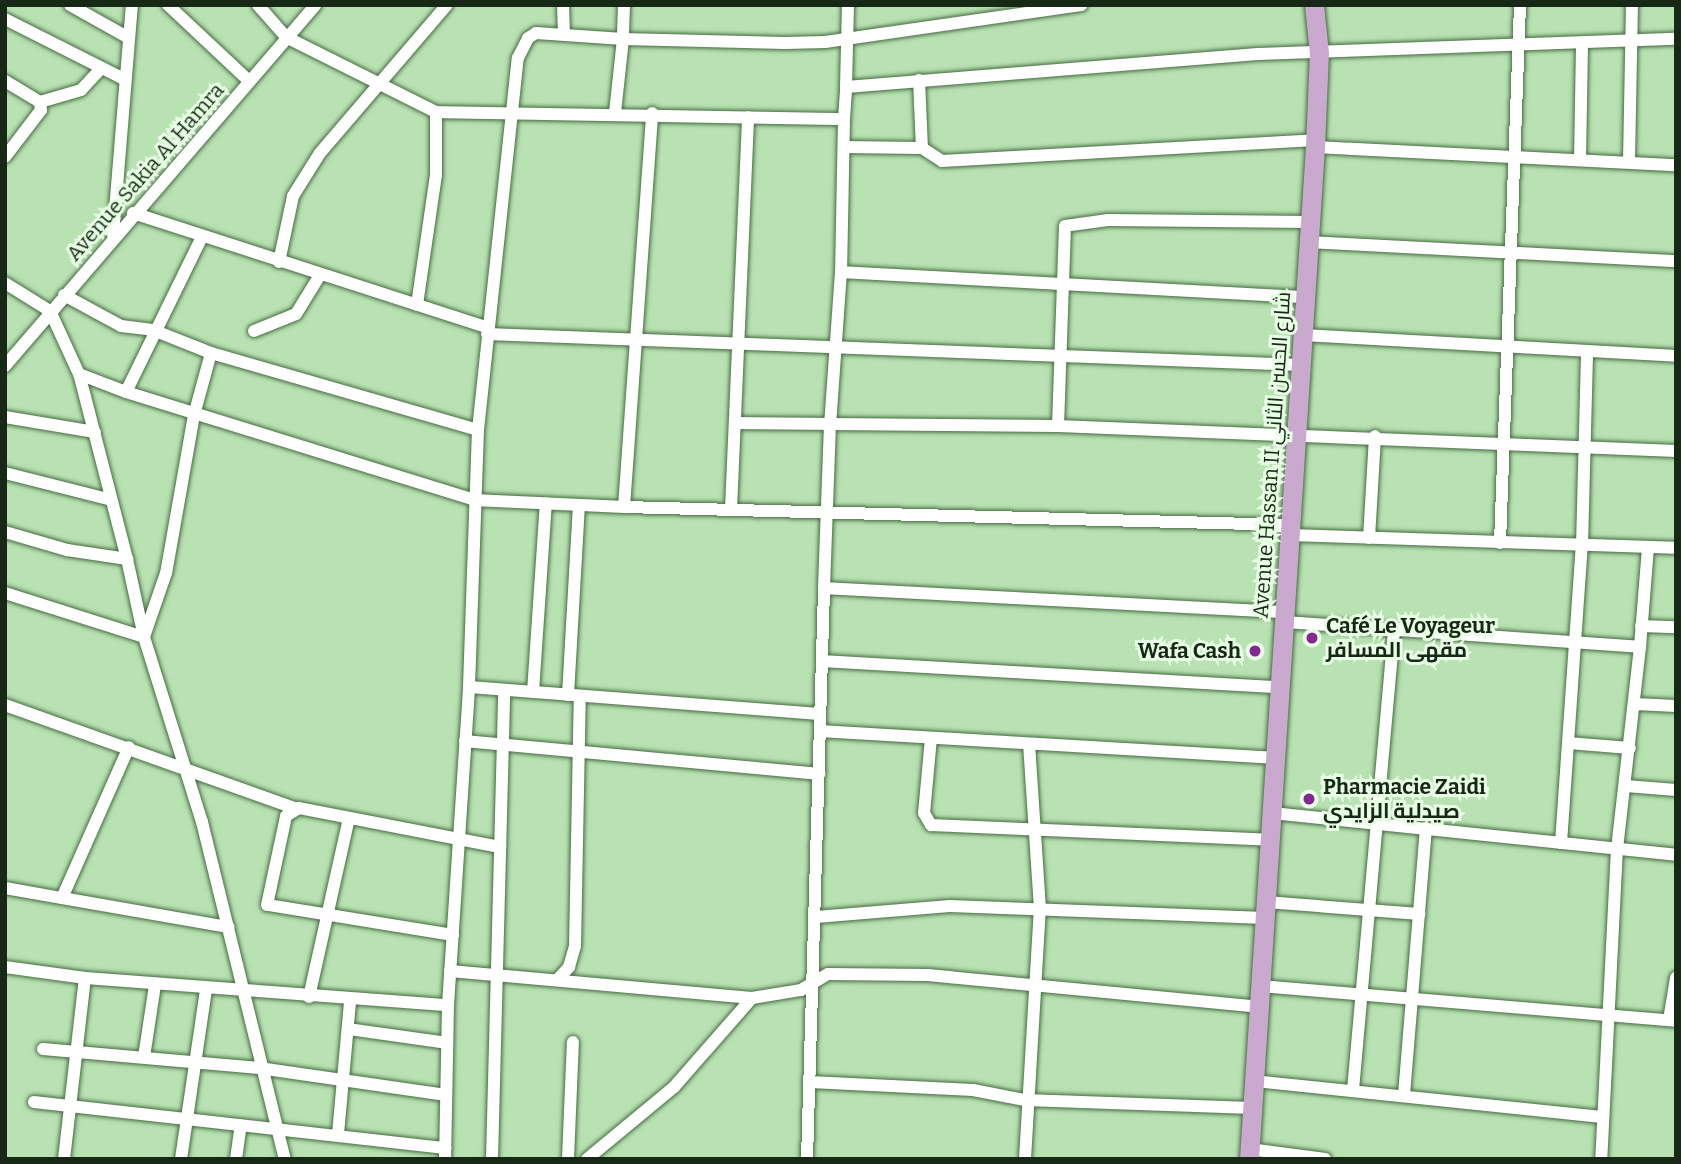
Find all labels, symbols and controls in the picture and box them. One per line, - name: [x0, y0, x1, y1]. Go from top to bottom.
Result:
- street label: Avenue Sakia Al Hamra: [61, 78, 229, 266]
- street label: Avenue Hassan II شارع الحسن الثاني: [1248, 291, 1296, 619]
- place label: Café Le Voyageur مقهى المسافر: [1326, 613, 1495, 663]
- marker: Café Le Voyageur مقهى المسافر: [1304, 630, 1320, 646]
- place label: Wafa Cash: [1138, 638, 1241, 664]
- marker: Wafa Cash: [1247, 643, 1263, 659]
- place label: Pharmacie Zaidi صيدلية الزايدي: [1323, 774, 1486, 824]
- marker: Pharmacie Zaidi صيدلية الزايدي: [1301, 791, 1317, 807]

